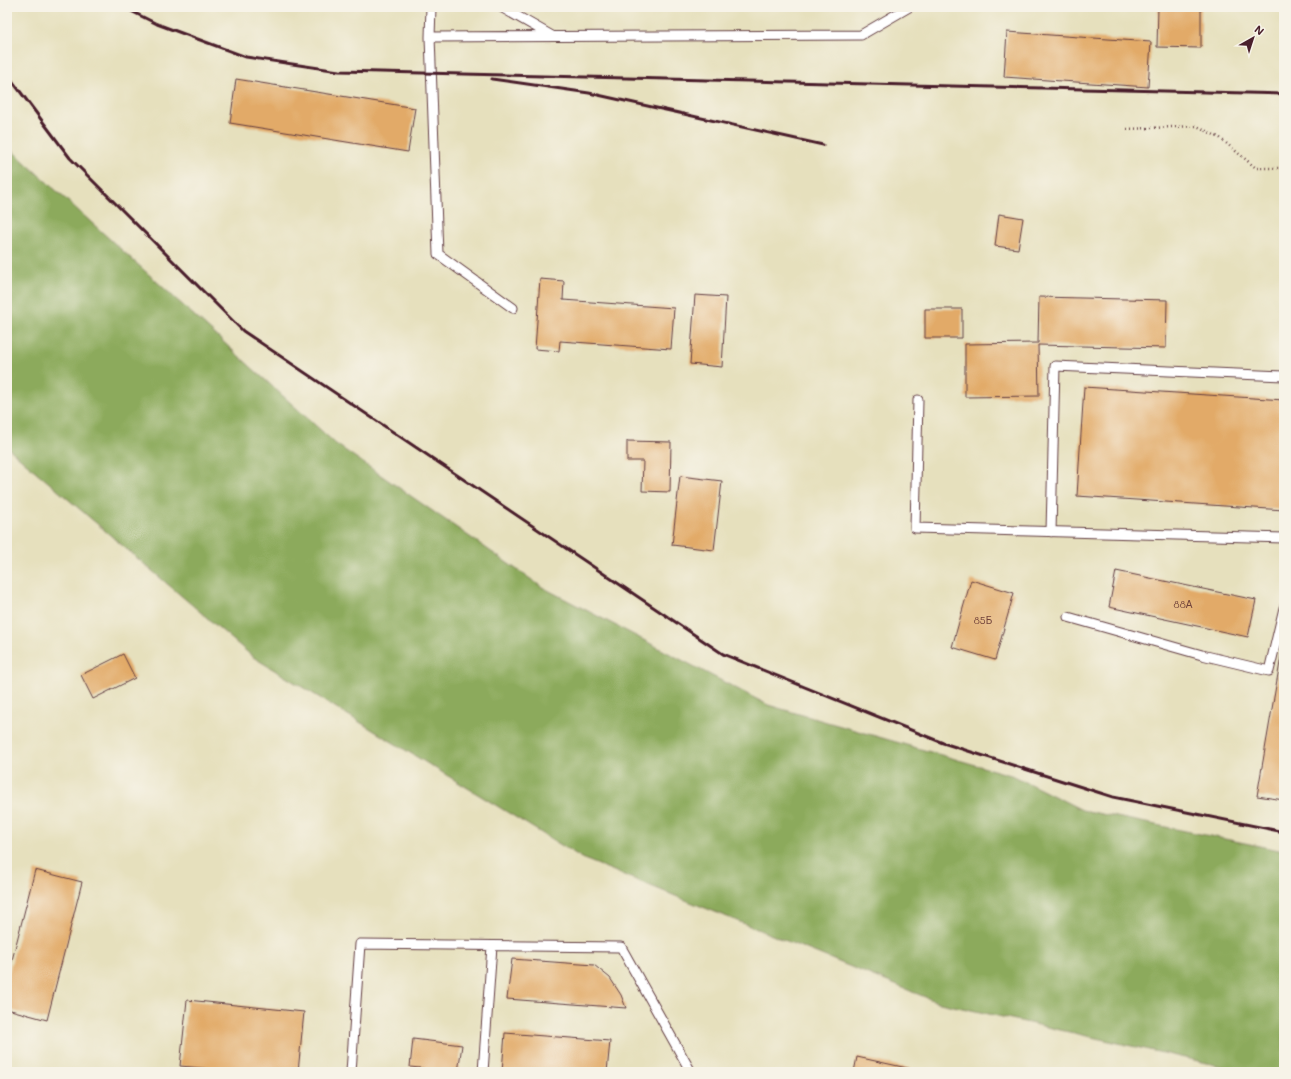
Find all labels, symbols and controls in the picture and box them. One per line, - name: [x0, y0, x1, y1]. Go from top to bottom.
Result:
- north arrow: [1233, 18, 1273, 58]
- text: N: [1252, 21, 1268, 38]
- house number: 88А: [1174, 597, 1193, 611]
- house number: 85Б: [974, 613, 993, 627]

